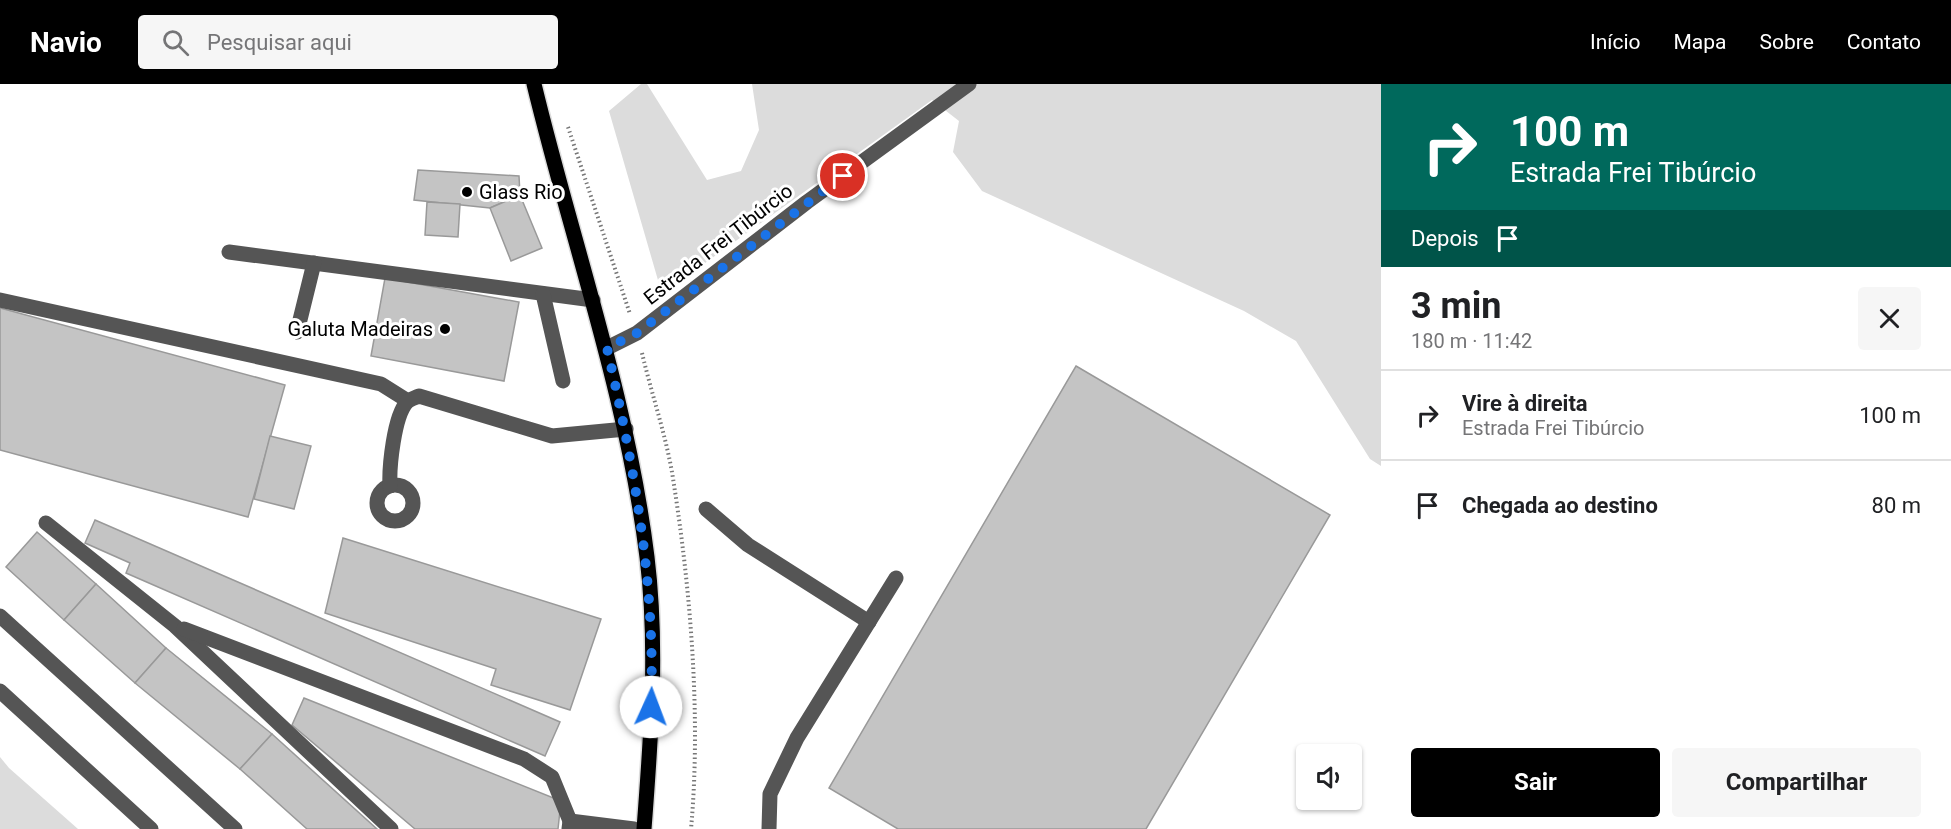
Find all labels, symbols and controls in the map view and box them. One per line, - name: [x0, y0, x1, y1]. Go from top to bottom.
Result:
- search box: [138, 15, 558, 69]
- text: Navio: [30, 26, 102, 59]
- icon: search: [159, 26, 192, 59]
- text: Pesquisar aqui: [207, 30, 352, 55]
- text: Início: [1590, 30, 1641, 54]
- text: Mapa: [1674, 30, 1727, 54]
- text: Sobre: [1760, 30, 1814, 54]
- text: Contato: [1847, 30, 1921, 54]
- text: 100 m: [1510, 107, 1629, 156]
- icon: right: [1411, 108, 1489, 186]
- pin: [817, 150, 868, 201]
- text: Estrada Frei Tibúrcio: [1510, 157, 1756, 189]
- icon: arrive: [826, 159, 859, 192]
- street label: Estrada Frei Tibúrcio: [639, 178, 797, 310]
- place label: Glass Rio: [479, 180, 563, 204]
- marker: Glass Rio: [460, 185, 474, 199]
- icon: arrive: [1491, 222, 1524, 255]
- text: Depois: [1411, 226, 1479, 251]
- text: 3 min: [1411, 285, 1502, 327]
- button: close: [1858, 287, 1921, 350]
- place label: Galuta Madeiras: [288, 317, 433, 341]
- marker: Galuta Madeiras: [438, 322, 452, 336]
- text: 180 m · 11:42: [1411, 329, 1532, 353]
- text: Vire à direita: [1462, 391, 1588, 416]
- icon: right: [1411, 399, 1444, 432]
- text: 100 m: [1859, 403, 1921, 428]
- text: Estrada Frei Tibúrcio: [1462, 416, 1644, 440]
- icon: arrive: [1411, 489, 1444, 522]
- text: Chegada ao destino: [1462, 493, 1658, 518]
- text: 80 m: [1872, 493, 1921, 518]
- position arrow: [619, 675, 683, 739]
- map controls: [1296, 744, 1362, 810]
- button: sound: [1296, 744, 1362, 810]
- button: Sair: [1411, 748, 1660, 817]
- button: Compartilhar: [1672, 748, 1921, 817]

